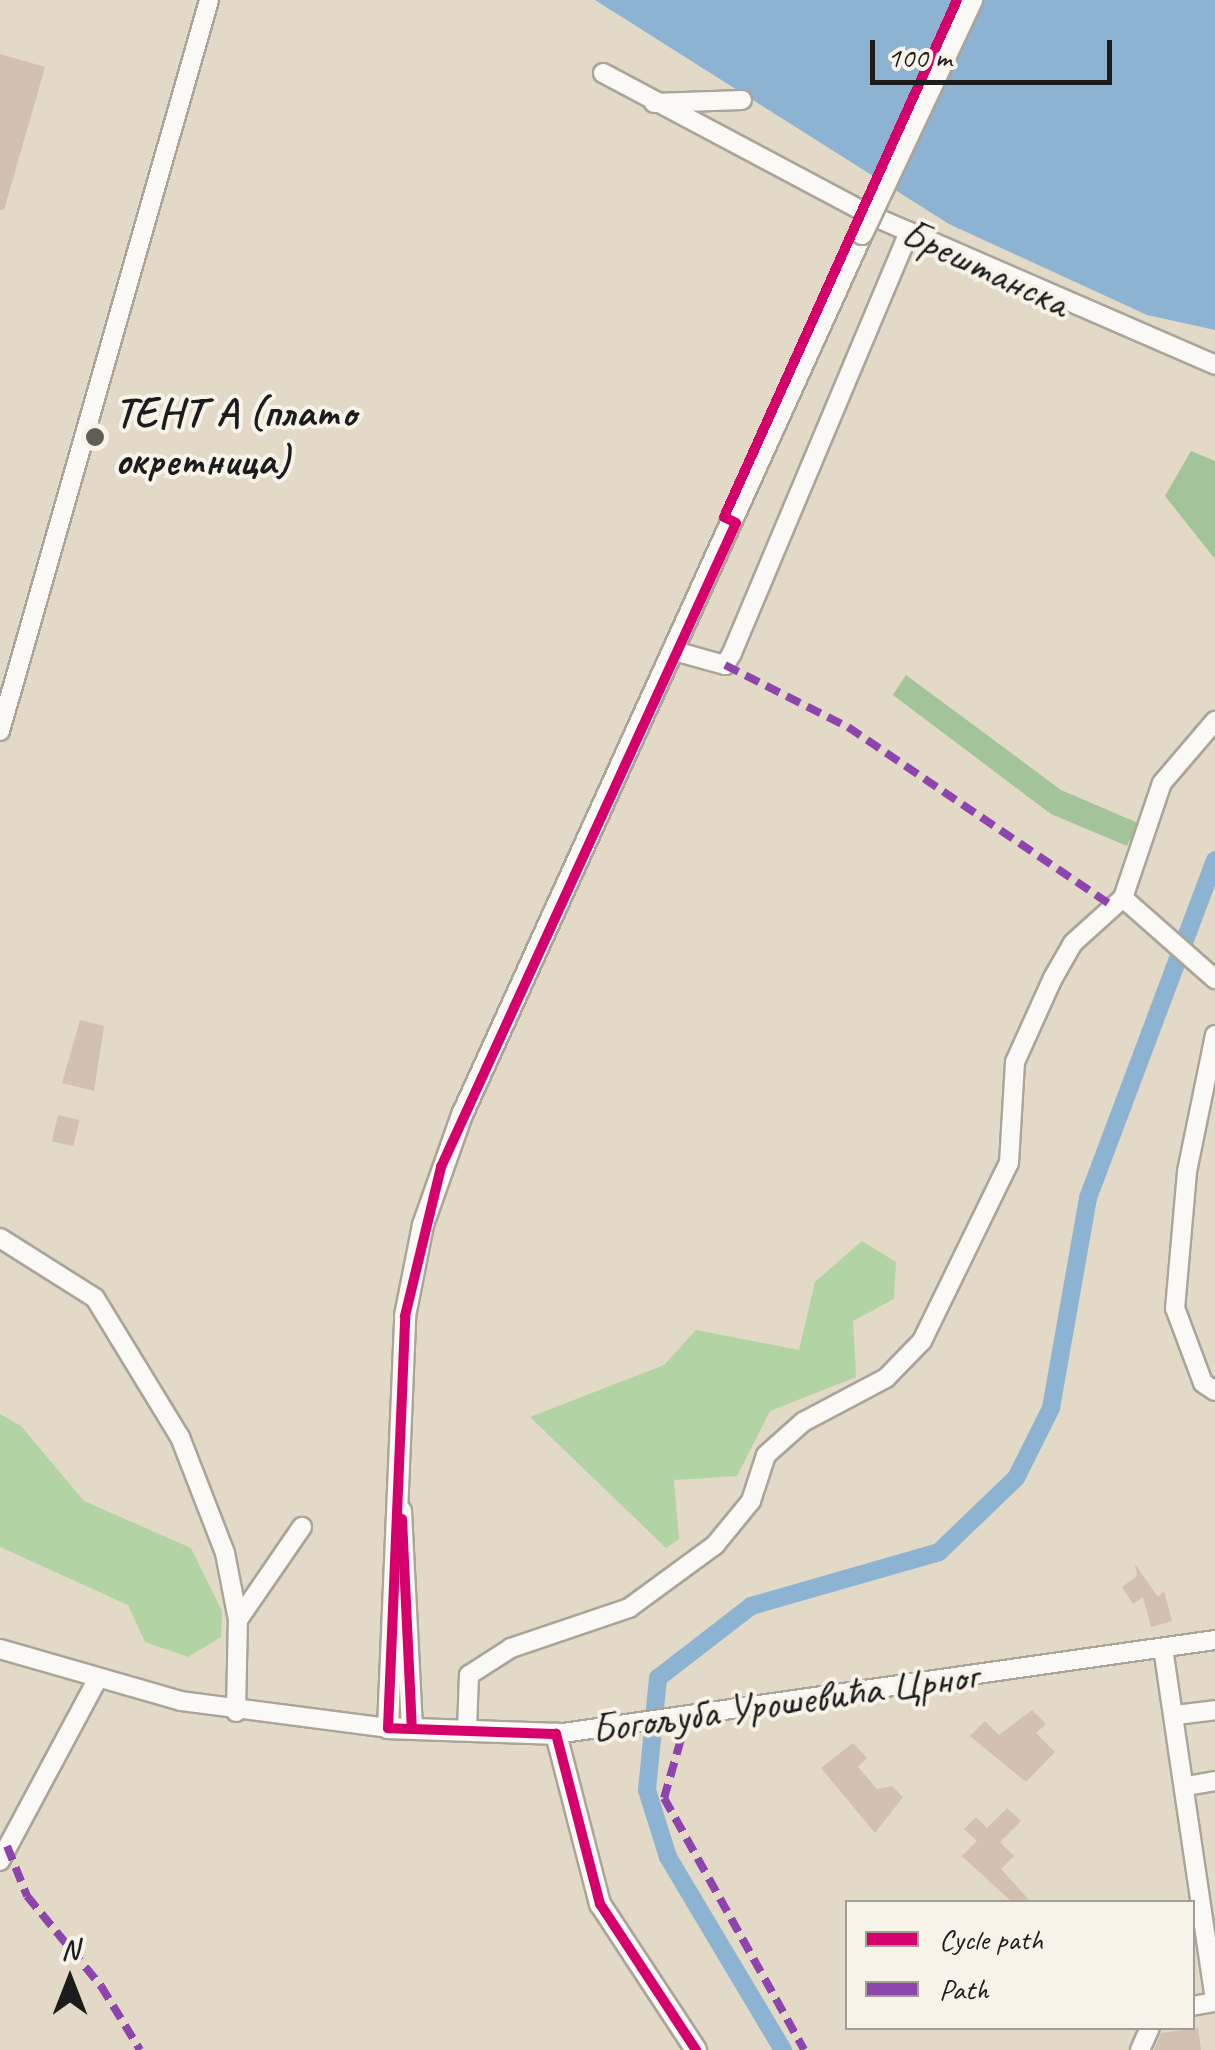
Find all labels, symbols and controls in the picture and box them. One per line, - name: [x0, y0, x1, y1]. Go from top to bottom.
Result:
- scale bar: [875, 20, 1118, 82]
- text: 100 m: [887, 38, 952, 76]
- street label: Брештанска: [894, 207, 1076, 329]
- place label: ТЕНТ А (плато окретница): [115, 388, 354, 486]
- marker: ТЕНТ А (плато окретница): [84, 426, 106, 448]
- street label: Богољуба Урошевића Црног: [590, 1651, 978, 1755]
- legend: [845, 1900, 1195, 2030]
- text: Cycle path: [939, 1920, 1043, 1958]
- north arrow: [20, 1930, 120, 2030]
- text: N: [61, 1932, 79, 1967]
- text: Path: [939, 1970, 988, 2008]

